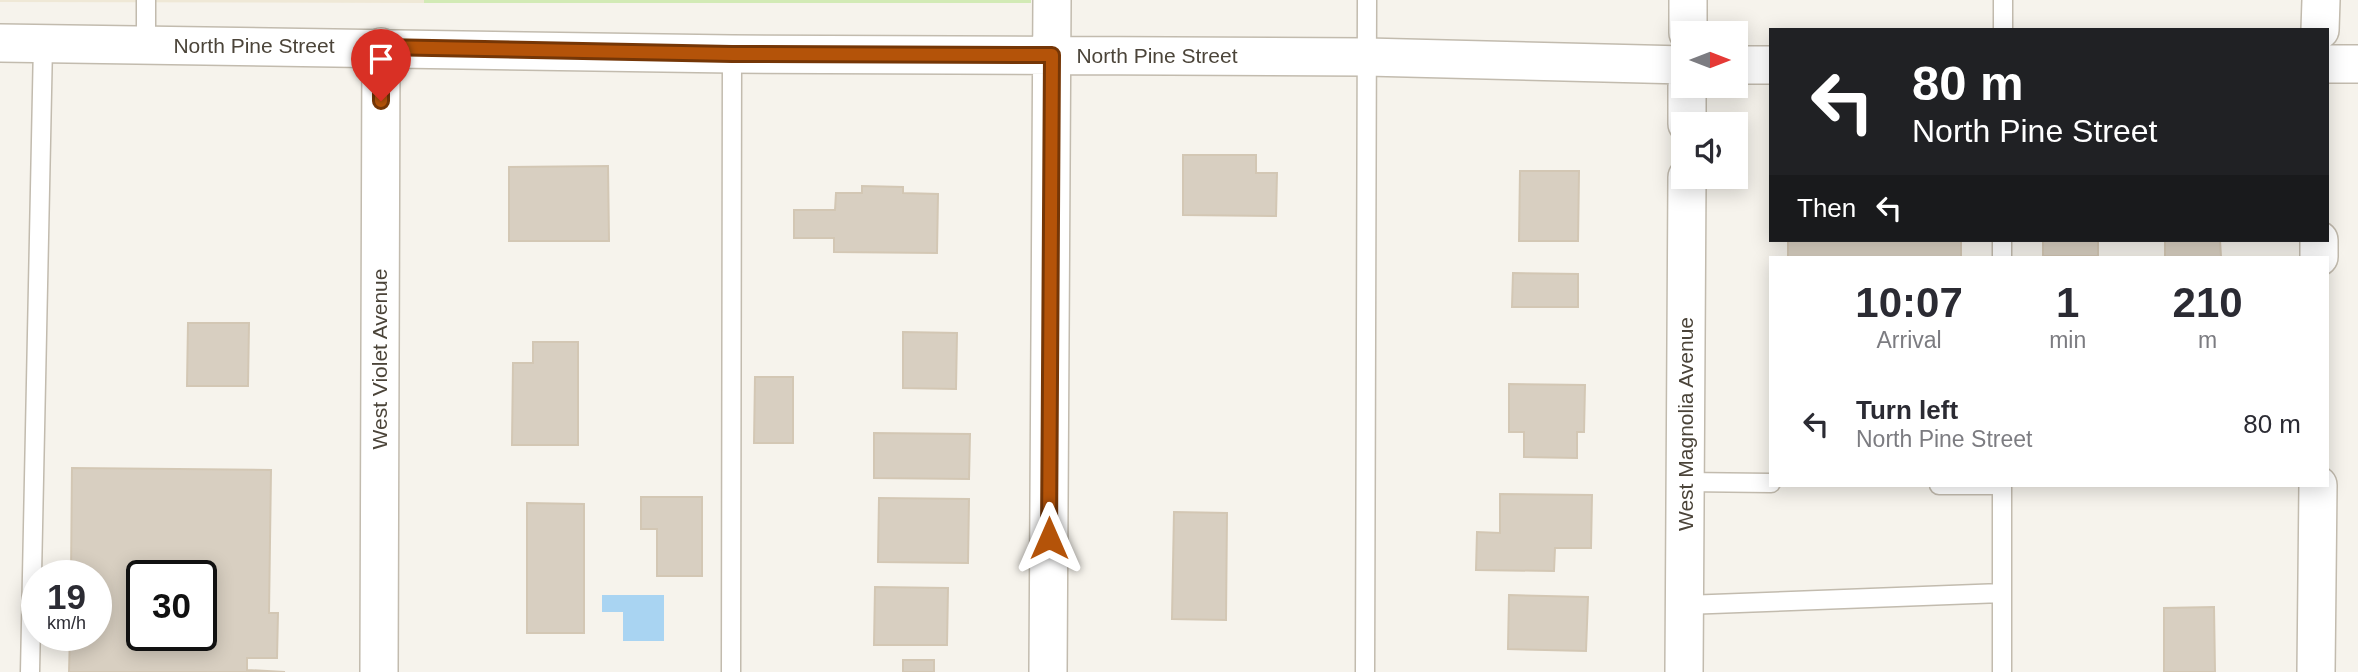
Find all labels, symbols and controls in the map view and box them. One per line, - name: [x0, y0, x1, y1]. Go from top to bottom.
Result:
- north arrow: [1671, 21, 1748, 98]
- map controls: [1671, 21, 1748, 189]
- pin: [351, 29, 411, 101]
- street label: North Pine Street: [173, 34, 335, 57]
- icon: arrive: [362, 40, 400, 78]
- street label: North Pine Street: [1076, 44, 1238, 67]
- icon: left: [1797, 56, 1888, 147]
- text: 80 m: [1912, 56, 2024, 110]
- button: sound: [1671, 112, 1748, 189]
- text: North Pine Street: [1912, 113, 2157, 149]
- icon: left: [1870, 189, 1908, 227]
- text: Then: [1797, 193, 1856, 223]
- street label: West Violet Avenue: [368, 269, 391, 449]
- text: 10:07: [1855, 279, 1963, 326]
- text: 1: [2056, 279, 2079, 326]
- text: 210: [2173, 279, 2243, 326]
- street label: West Magnolia Avenue: [1674, 317, 1697, 531]
- text: Arrival: [1876, 327, 1942, 353]
- text: min: [2049, 327, 2086, 353]
- text: m: [2198, 327, 2217, 353]
- text: Turn left: [1856, 395, 1958, 425]
- icon: left: [1797, 405, 1835, 443]
- text: 80 m: [2243, 409, 2301, 439]
- text: North Pine Street: [1856, 426, 2032, 452]
- position arrow: [1012, 501, 1086, 575]
- speed limit sign: 30: [126, 560, 217, 651]
- text: 19: [47, 577, 86, 616]
- text: km/h: [47, 613, 86, 633]

